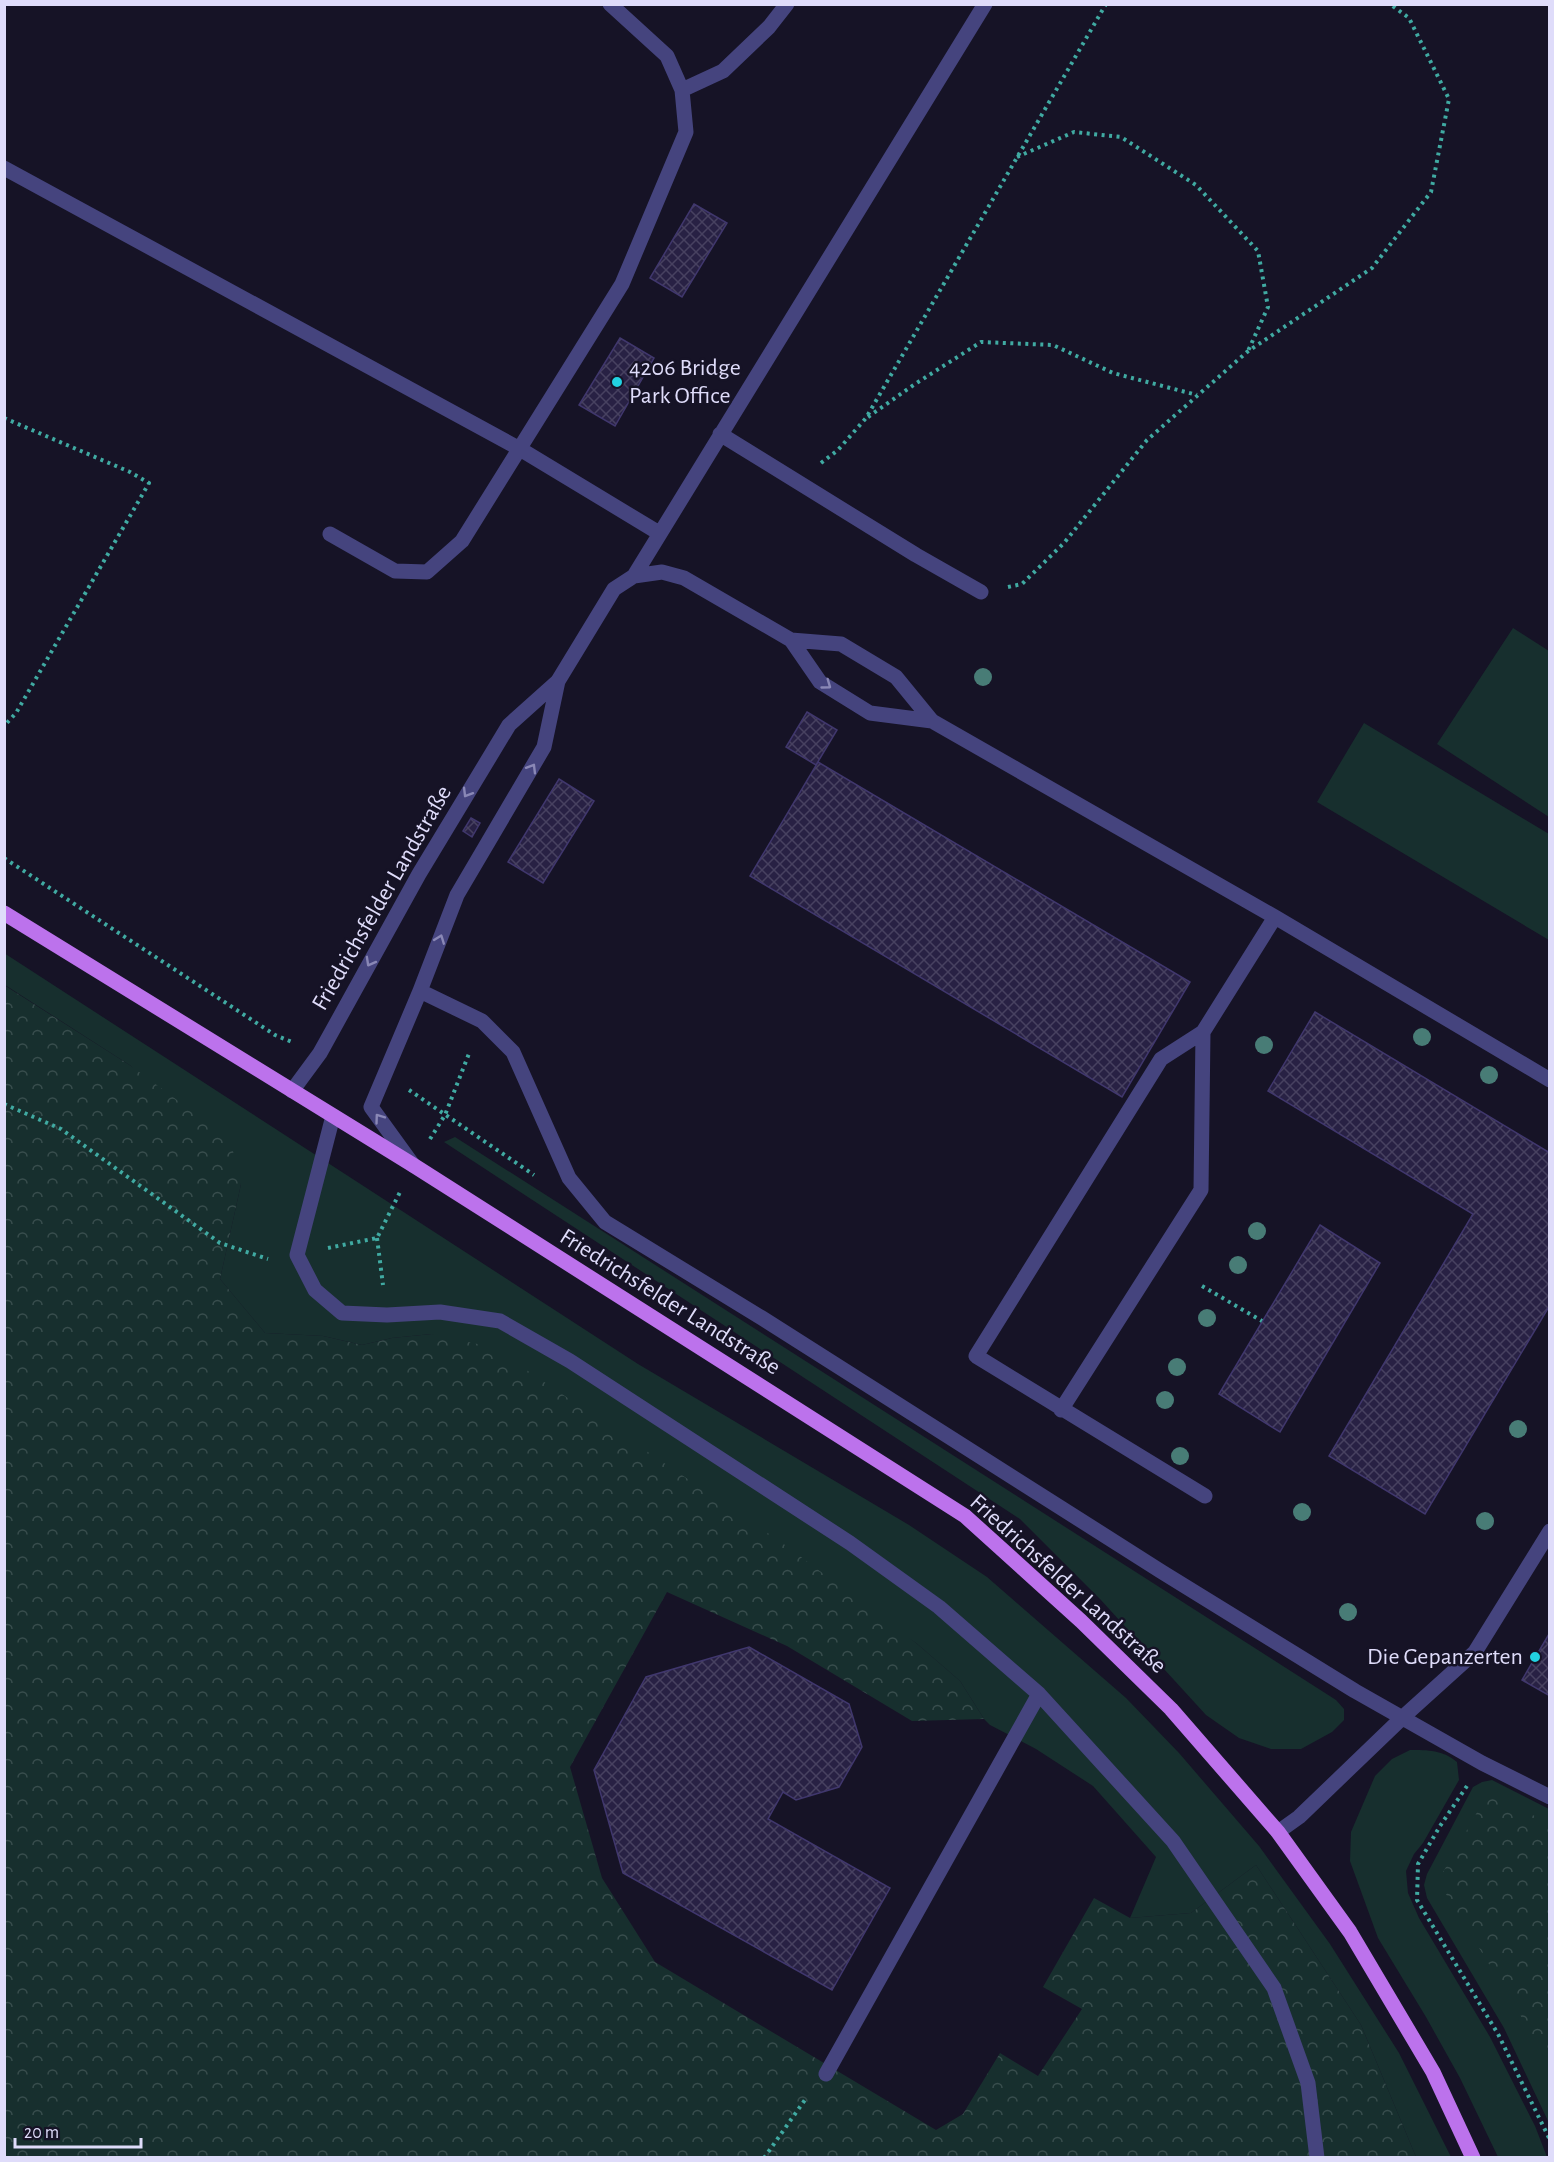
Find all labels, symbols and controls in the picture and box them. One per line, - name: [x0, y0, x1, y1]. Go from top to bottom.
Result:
- place label: 4206 Bridge Park Office: [629, 356, 741, 408]
- marker: 4206 Bridge Park Office: [610, 375, 624, 389]
- one-way arrow: [820, 678, 831, 689]
- one-way arrow: [524, 764, 536, 774]
- street label: Friedrichsfelder Landstraße: [308, 782, 456, 1014]
- one-way arrow: [463, 787, 475, 797]
- one-way arrow: [432, 934, 445, 945]
- one-way arrow: [366, 956, 377, 966]
- one-way arrow: [375, 1113, 386, 1124]
- street label: Friedrichsfelder Landstraße: [556, 1224, 784, 1380]
- street label: Friedrichsfelder Landstraße: [965, 1490, 1171, 1678]
- place label: Die Gepanzerten: [1367, 1645, 1523, 1669]
- marker: Die Gepanzerten: [1528, 1650, 1542, 1664]
- scale bar: [15, 2111, 141, 2149]
- text: 20 m: [24, 2124, 59, 2142]

